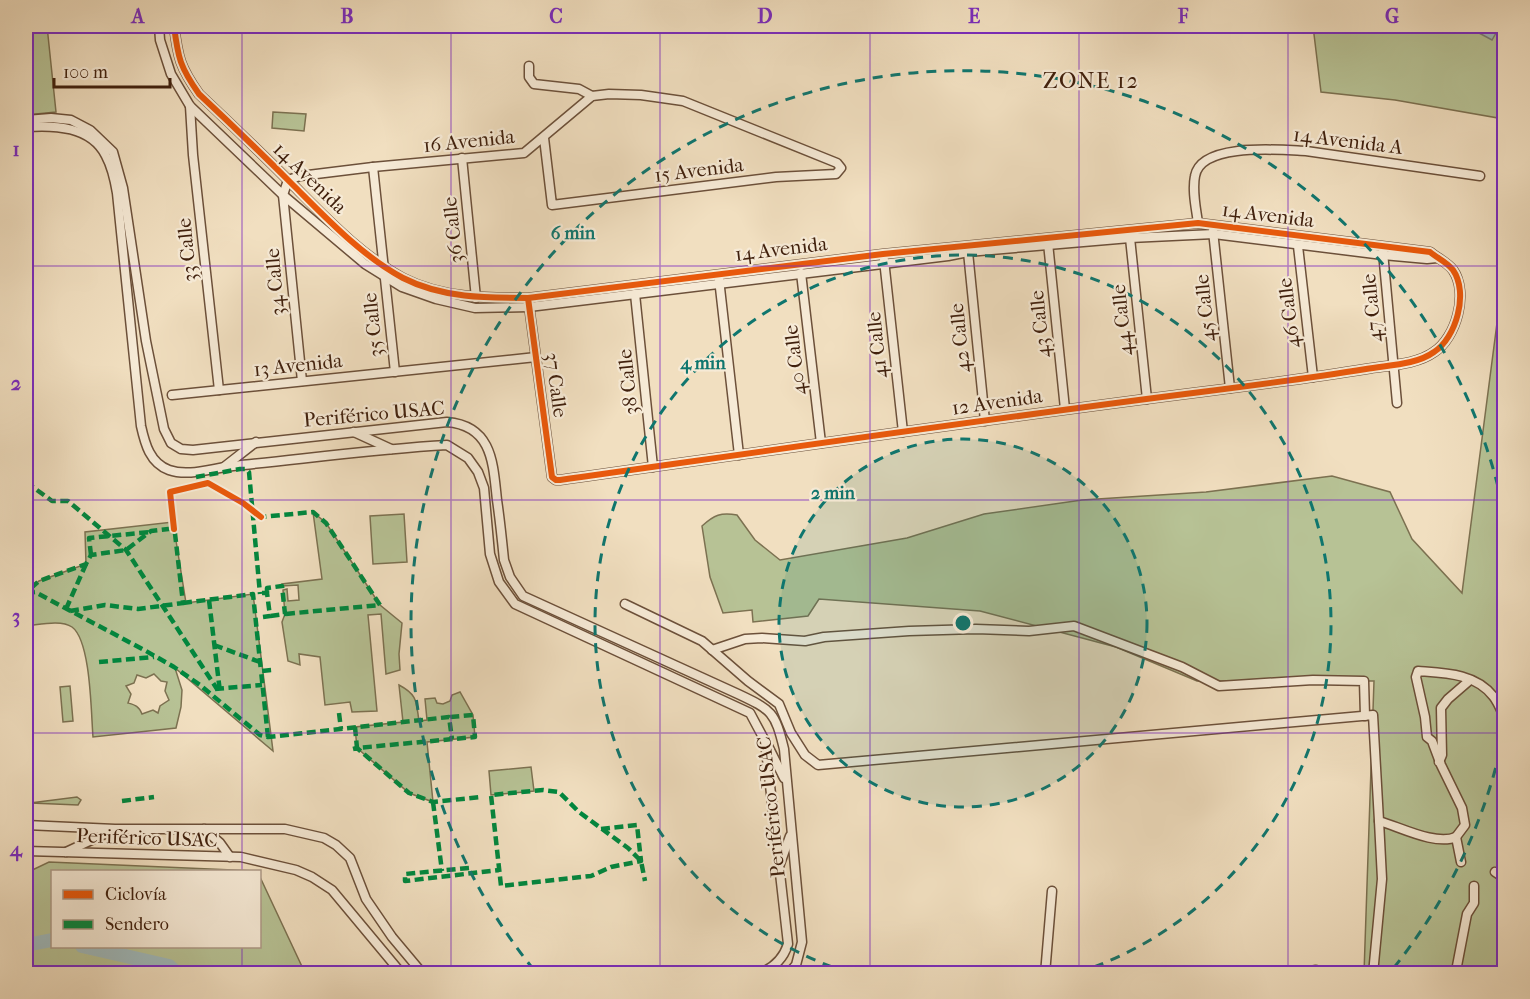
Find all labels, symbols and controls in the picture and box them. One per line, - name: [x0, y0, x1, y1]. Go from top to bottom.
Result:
- text: A: [130, 5, 146, 28]
- text: B: [340, 5, 354, 28]
- text: C: [549, 5, 563, 28]
- text: D: [757, 5, 773, 28]
- text: E: [968, 5, 980, 28]
- text: F: [1177, 5, 1189, 28]
- text: G: [1385, 5, 1399, 28]
- scale bar: [54, 51, 170, 89]
- text: 100 m: [63, 62, 108, 83]
- district label: ZONE 12: [1043, 68, 1139, 94]
- street label: 14 Avenida A: [1292, 123, 1405, 159]
- street label: 16 Avenida: [422, 125, 517, 157]
- street label: 14 Avenida: [269, 137, 352, 219]
- text: 1: [12, 138, 20, 161]
- street label: 15 Avenida: [653, 153, 746, 187]
- street label: 36 Calle: [438, 195, 468, 264]
- street label: 14 Avenida: [1221, 198, 1316, 232]
- street label: 33 Calle: [172, 217, 202, 283]
- text: 6 min: [551, 223, 596, 244]
- street label: 14 Avenida: [734, 232, 829, 266]
- street label: 34 Calle: [261, 247, 289, 317]
- street label: 45 Calle: [1190, 273, 1220, 343]
- street label: 47 Calle: [1357, 273, 1387, 343]
- street label: 46 Calle: [1273, 277, 1305, 349]
- street label: 44 Calle: [1107, 283, 1137, 357]
- street label: 43 Calle: [1025, 289, 1055, 359]
- street label: 35 Calle: [358, 292, 388, 358]
- street label: 42 Calle: [945, 302, 975, 374]
- street label: 41 Calle: [862, 310, 892, 379]
- street label: 40 Calle: [779, 323, 811, 396]
- street label: 38 Calle: [613, 348, 643, 416]
- street label: 13 Avenida: [252, 349, 344, 381]
- street label: 37 Calle: [540, 351, 572, 419]
- text: 4 min: [679, 353, 726, 374]
- text: 2: [11, 372, 21, 395]
- street label: 12 Avenida: [950, 384, 1045, 420]
- street label: Periférico USAC: [303, 396, 445, 432]
- text: 2 min: [811, 483, 855, 504]
- text: 3: [12, 605, 20, 628]
- centre of rings: [953, 613, 973, 633]
- street label: Periférico USAC: [752, 735, 790, 879]
- street label: Periférico USAC: [76, 824, 218, 852]
- text: 4: [9, 838, 23, 862]
- legend: [51, 870, 261, 948]
- text: Ciclovía: [105, 884, 167, 905]
- text: Sendero: [105, 914, 169, 935]

